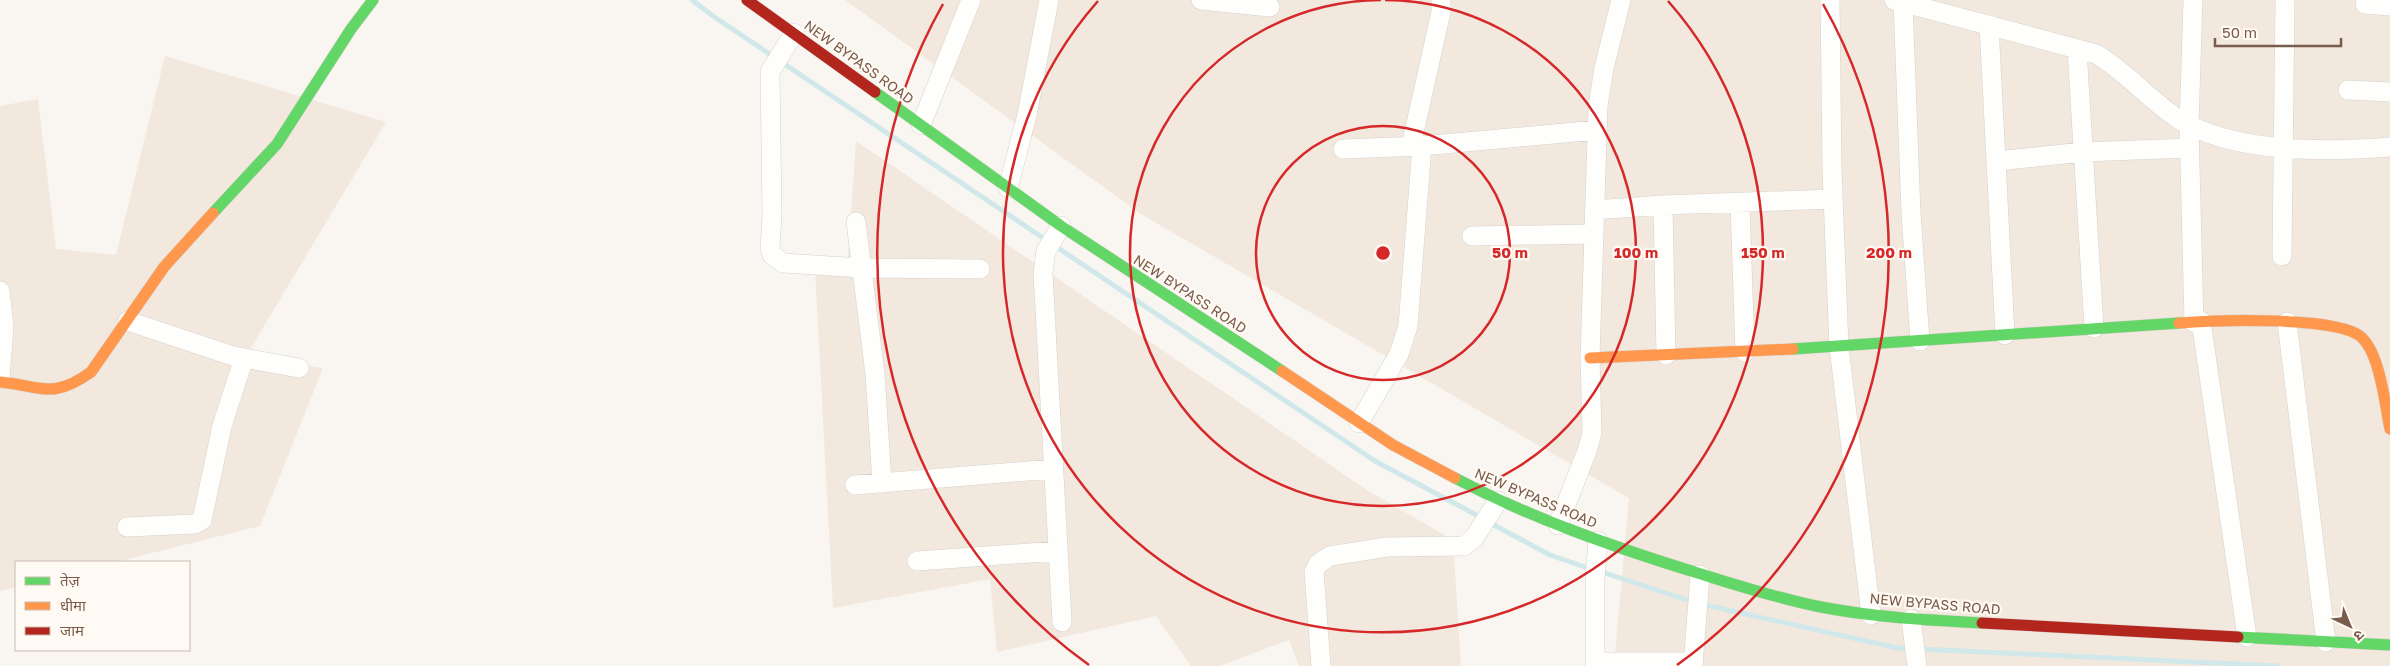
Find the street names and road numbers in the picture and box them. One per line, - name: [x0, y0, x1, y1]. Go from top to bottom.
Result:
- street label: NEW BYPASS ROAD: [801, 16, 917, 107]
- street label: NEW BYPASS ROAD: [1131, 251, 1250, 336]
- street label: NEW BYPASS ROAD: [1472, 464, 1600, 531]
- street label: NEW BYPASS ROAD: [1869, 589, 2001, 618]

